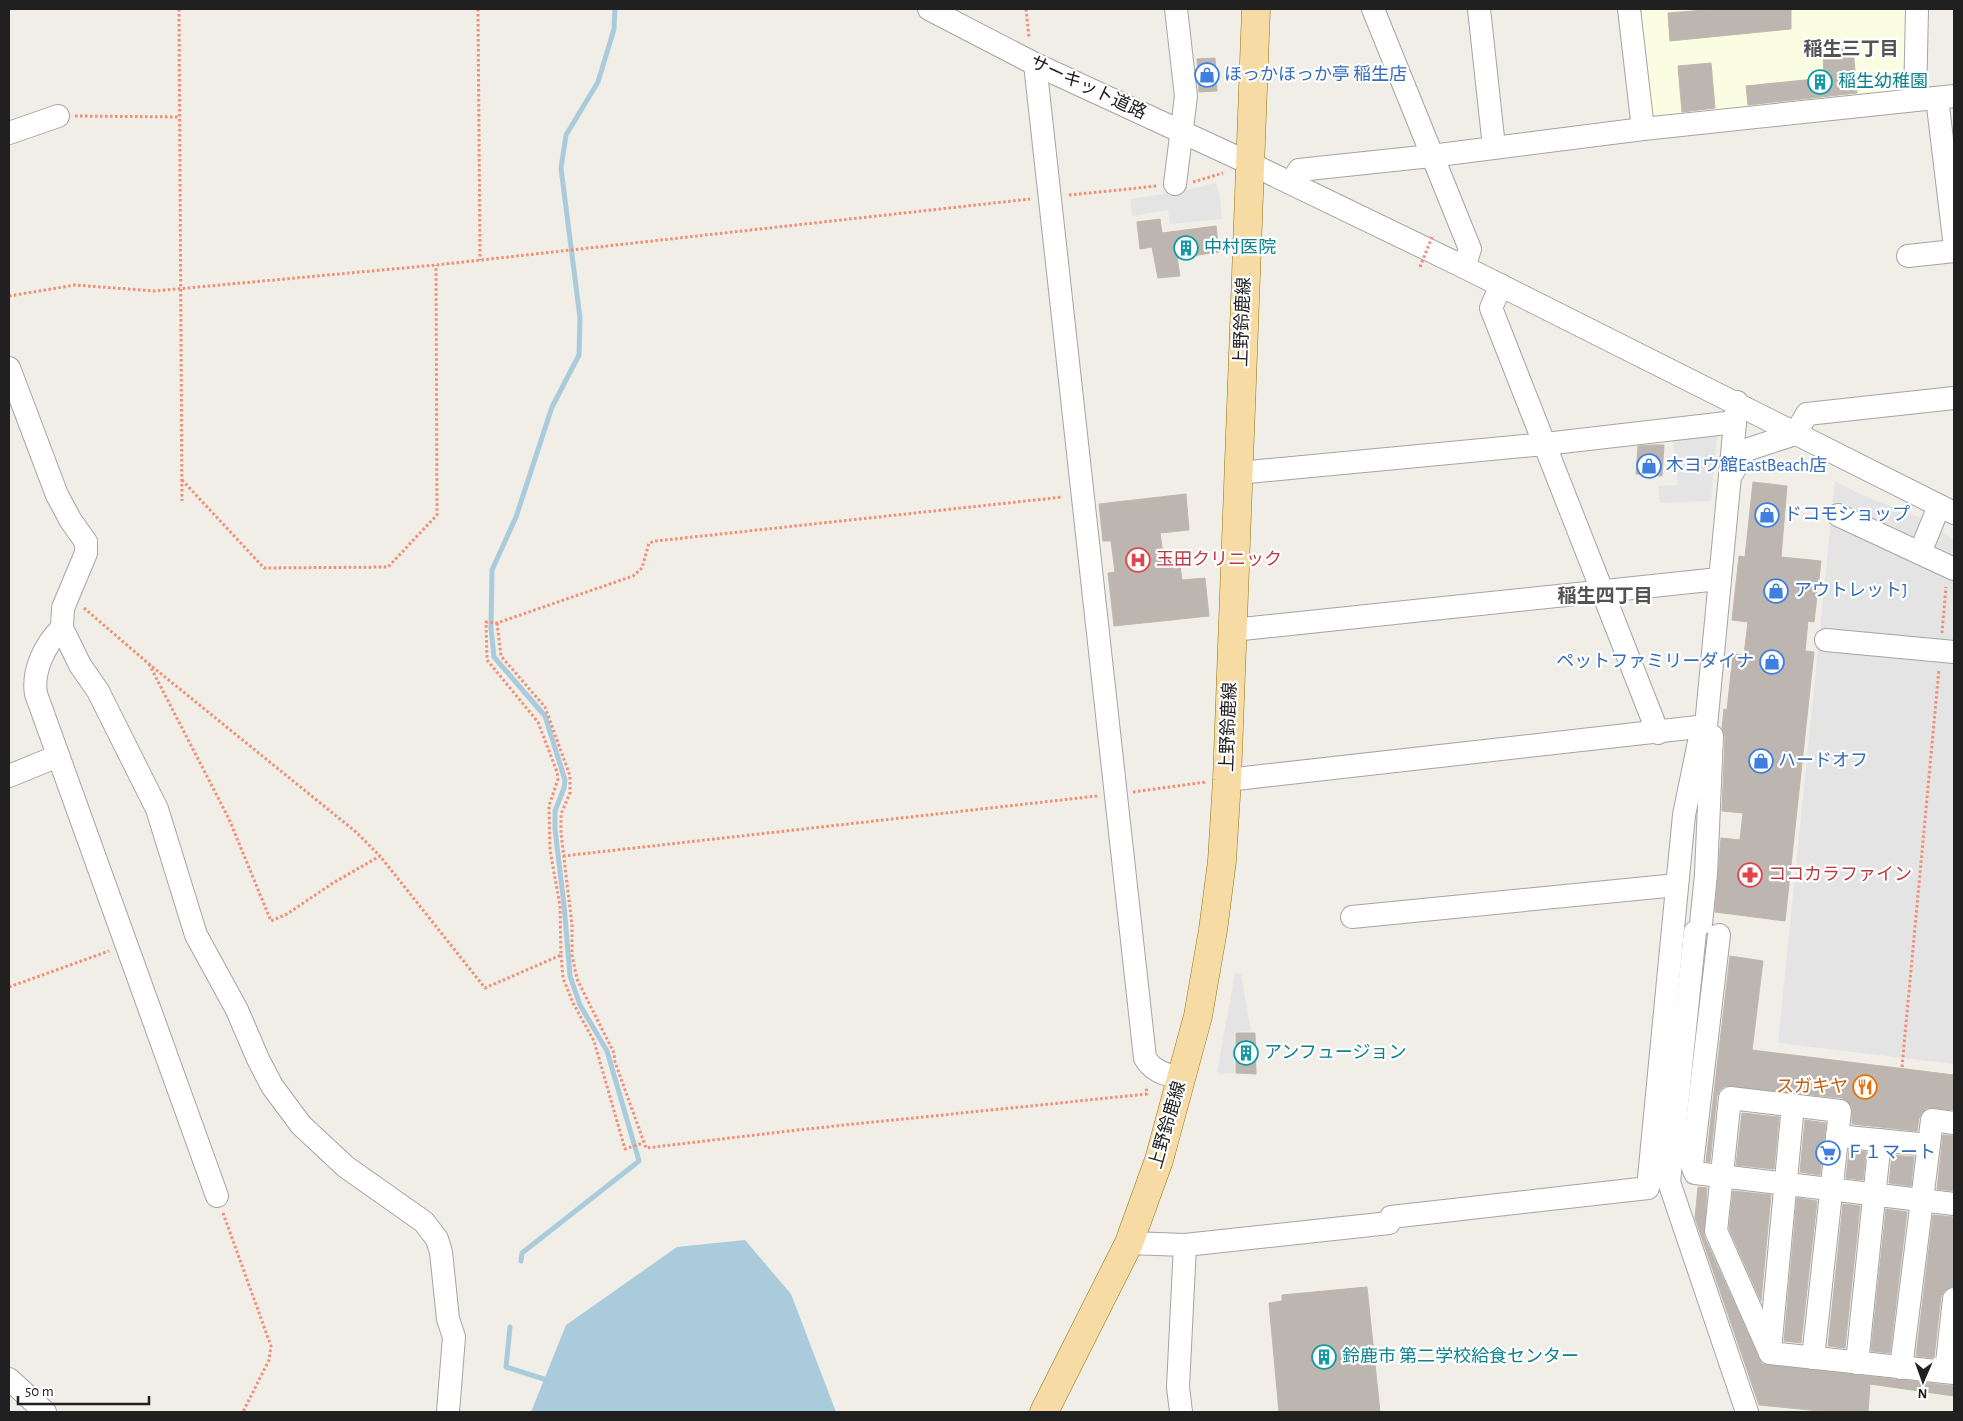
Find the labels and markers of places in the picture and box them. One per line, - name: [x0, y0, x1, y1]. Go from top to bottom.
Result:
- shop icon: ほっかほっか亭 稲生店: [1194, 62, 1220, 88]
- place label: ほっかほっか亭 稲生店: [1224, 65, 1407, 84]
- building icon: 稲生幼稚園: [1807, 69, 1833, 95]
- place label: 稲生幼稚園: [1838, 71, 1928, 91]
- building icon: 中村医院: [1173, 235, 1199, 261]
- place label: 中村医院: [1204, 237, 1276, 257]
- shop icon: 木ヨウ館EastBeach店: [1636, 453, 1662, 479]
- place label: 木ヨウ館EastBeach店: [1666, 456, 1827, 475]
- shop icon: ドコモショップ: [1754, 502, 1780, 528]
- place label: ドコモショップ: [1784, 505, 1910, 524]
- hospital icon: 玉田クリニック: [1125, 547, 1151, 573]
- place label: 玉田クリニック: [1156, 550, 1282, 569]
- shop icon: アウトレットJ: [1763, 578, 1789, 604]
- place label: アウトレットJ: [1794, 582, 1908, 600]
- shop icon: ペットファミリーダイナ: [1759, 649, 1785, 675]
- place label: ペットファミリーダイナ: [1556, 651, 1754, 671]
- shop icon: ハードオフ: [1748, 748, 1774, 774]
- place label: ハードオフ: [1778, 752, 1868, 770]
- pharmacy icon: ココカラファイン: [1737, 862, 1763, 888]
- place label: ココカラファイン: [1768, 865, 1912, 884]
- building icon: アンフュージョン: [1233, 1040, 1259, 1066]
- place label: アンフュージョン: [1264, 1043, 1406, 1062]
- restaurant icon: スガキヤ: [1852, 1074, 1878, 1100]
- place label: スガキヤ: [1776, 1077, 1848, 1096]
- supermarket icon: Ｆ１マート: [1815, 1140, 1841, 1166]
- place label: Ｆ１マート: [1846, 1144, 1936, 1162]
- building icon: 鈴鹿市 第二学校給食センター: [1311, 1344, 1337, 1370]
- place label: 鈴鹿市 第二学校給食センター: [1342, 1346, 1579, 1366]

